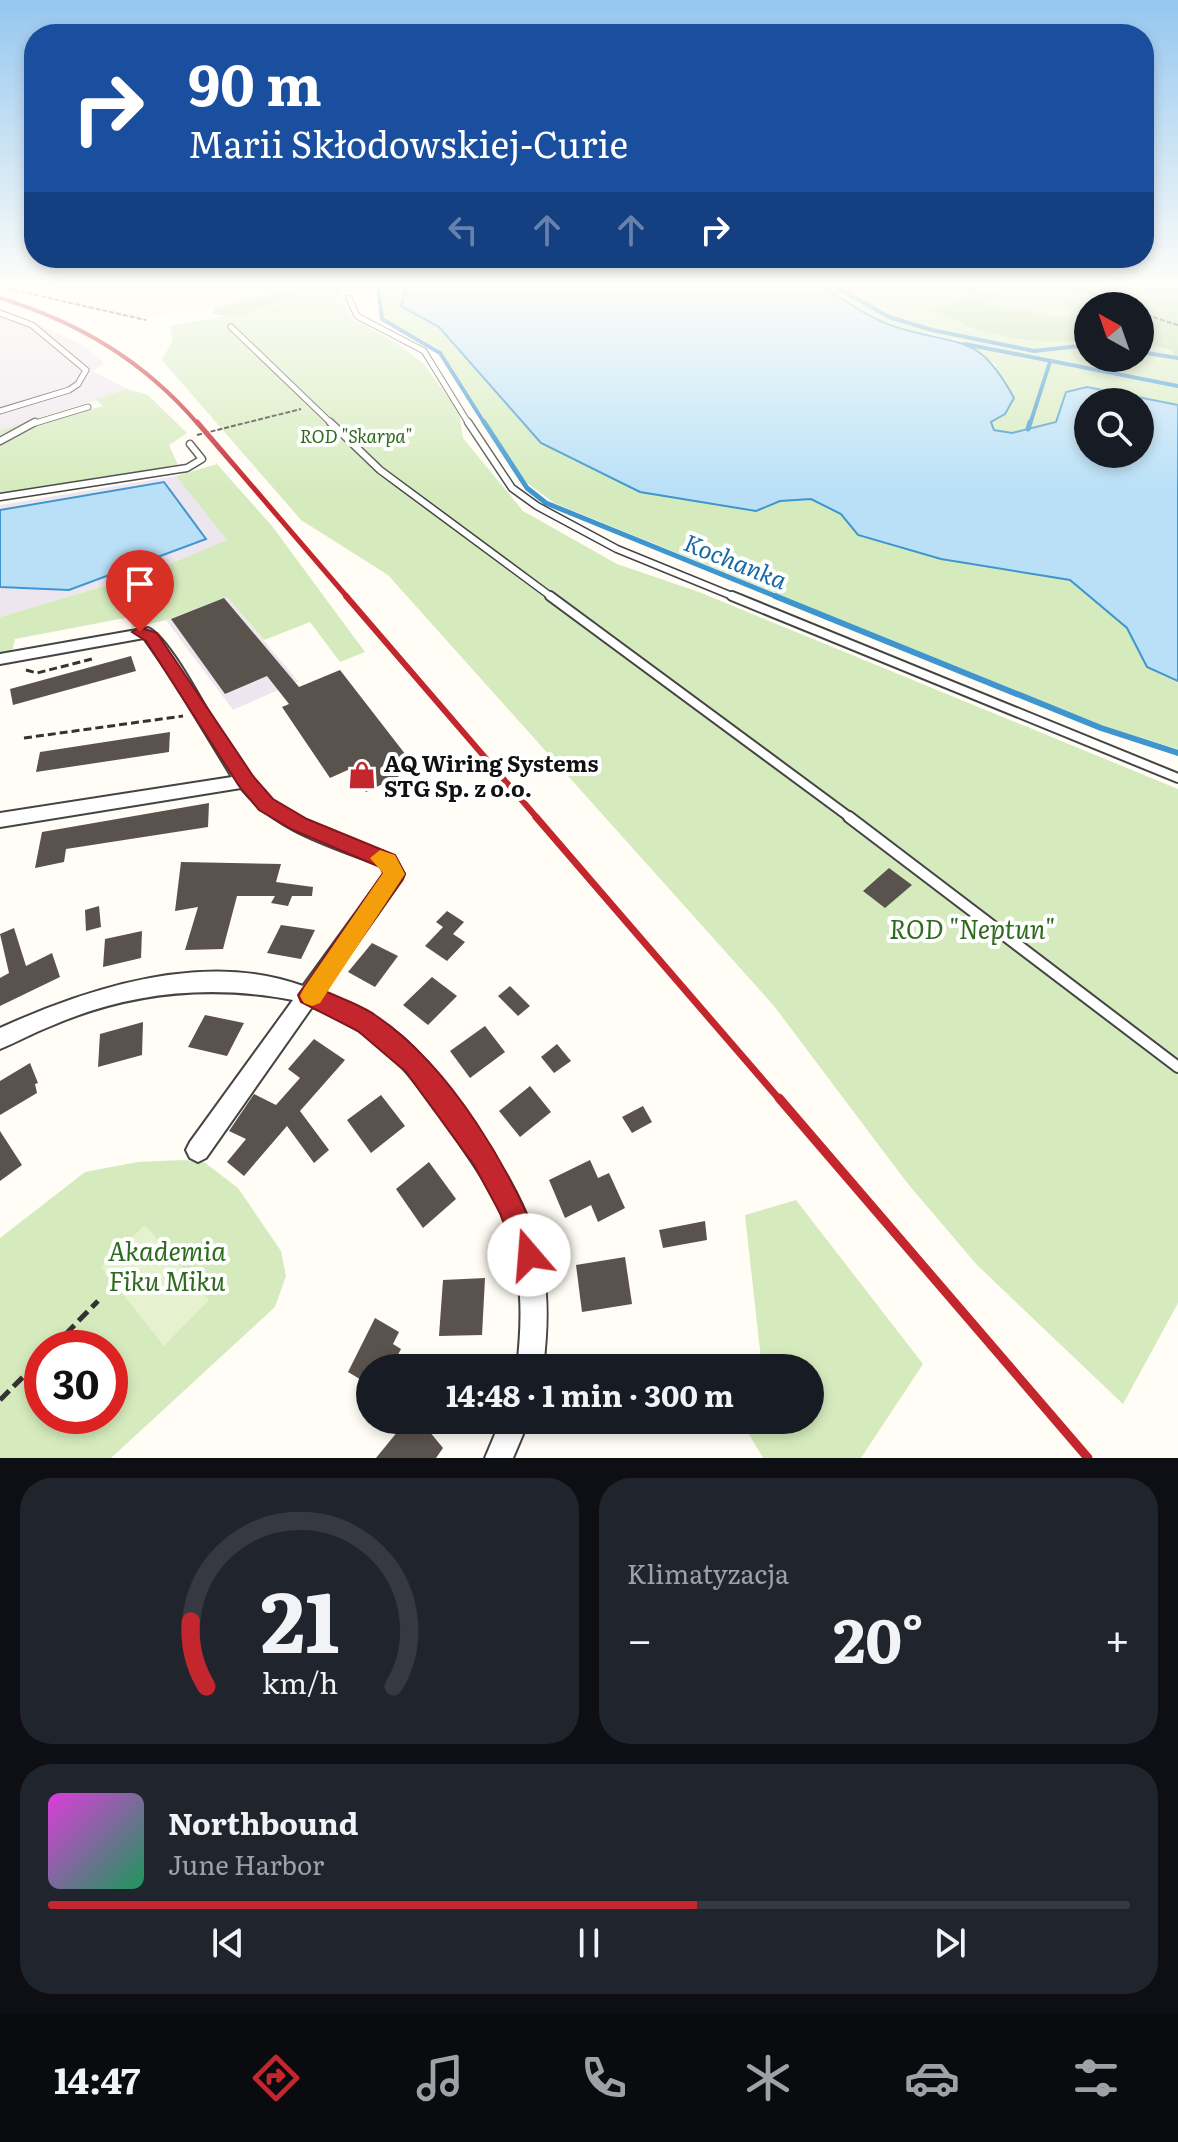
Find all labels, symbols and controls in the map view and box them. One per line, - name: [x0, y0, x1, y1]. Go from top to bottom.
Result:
- text: 90 m: [188, 40, 322, 123]
- icon: right: [56, 56, 160, 160]
- text: Marii Skłodowskiej-Curie: [188, 116, 628, 169]
- icon: left: [441, 208, 485, 252]
- icon: ahead: [525, 208, 569, 252]
- icon: ahead: [609, 208, 653, 252]
- icon: right: [693, 208, 737, 252]
- north arrow: [1074, 292, 1154, 372]
- map controls: [1074, 292, 1154, 468]
- button: search: [1074, 388, 1154, 468]
- park label: ROD "Skarpa": [300, 422, 412, 449]
- water label: Kochanka: [679, 524, 793, 597]
- pin: [106, 550, 174, 632]
- icon: arrive: [118, 562, 162, 606]
- place label: AQ Wiring Systems STG Sp. z o.o.: [384, 746, 598, 804]
- shop icon: AQ Wiring Systems STG Sp. z o.o.: [347, 760, 377, 790]
- park label: ROD "Neptun": [889, 908, 1055, 947]
- position arrow: [487, 1213, 571, 1297]
- park label: Akademia Fiku Miku: [108, 1230, 226, 1299]
- speed limit sign: 30: [24, 1330, 128, 1434]
- text: 14:48 · 1 min · 300 m: [446, 1372, 734, 1416]
- text: Klimatyzacja: [627, 1553, 789, 1592]
- text: 21: [260, 1555, 339, 1679]
- text: 20°: [833, 1592, 924, 1681]
- text: −: [627, 1604, 653, 1670]
- text: +: [1104, 1604, 1130, 1670]
- text: km/h: [261, 1660, 338, 1703]
- text: Northbound: [168, 1800, 359, 1844]
- text: June Harbor: [168, 1844, 324, 1883]
- icon: previous: [206, 1921, 250, 1965]
- icon: pause: [567, 1921, 611, 1965]
- icon: next: [928, 1921, 972, 1965]
- icon: directions: [248, 2050, 304, 2106]
- icon: music: [412, 2050, 468, 2106]
- icon: phone: [576, 2050, 632, 2106]
- icon: climate: [740, 2050, 796, 2106]
- icon: car: [904, 2050, 960, 2106]
- icon: filters: [1068, 2050, 1124, 2106]
- text: 14:47: [54, 2052, 140, 2105]

